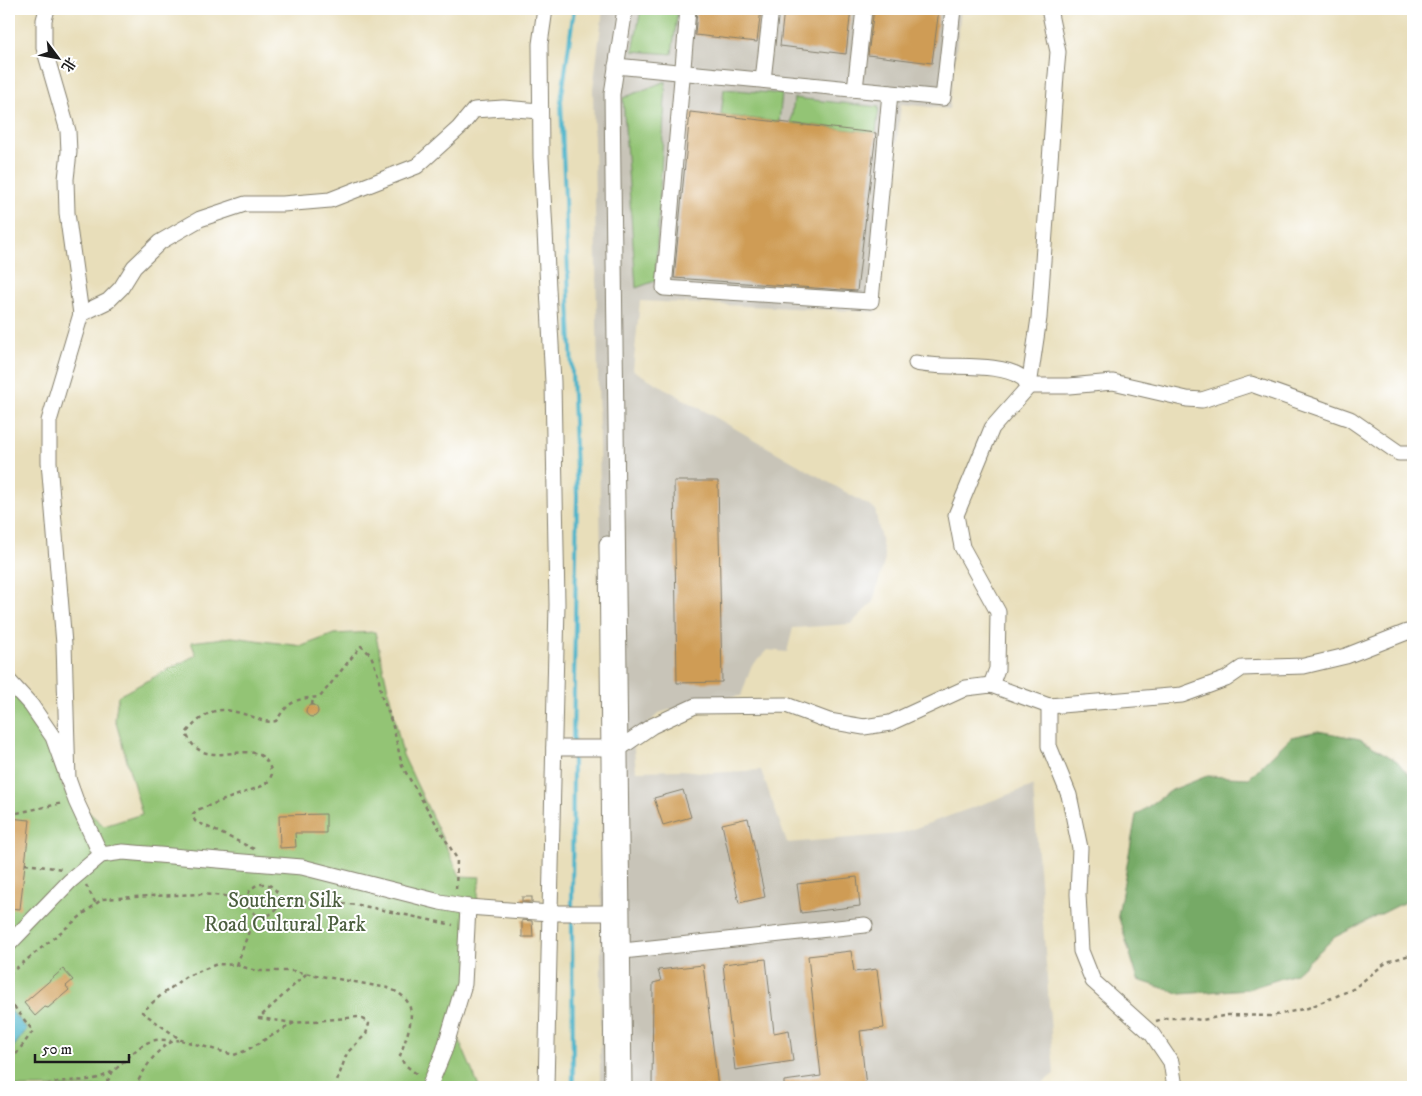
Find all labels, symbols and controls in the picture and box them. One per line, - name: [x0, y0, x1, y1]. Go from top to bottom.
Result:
- north arrow: [32, 32, 82, 82]
- text: 北: [57, 54, 80, 75]
- park label: Southern Silk Road Cultural Park: [204, 888, 367, 938]
- scale bar: [35, 1031, 129, 1063]
- text: 50 m: [42, 1040, 72, 1059]

